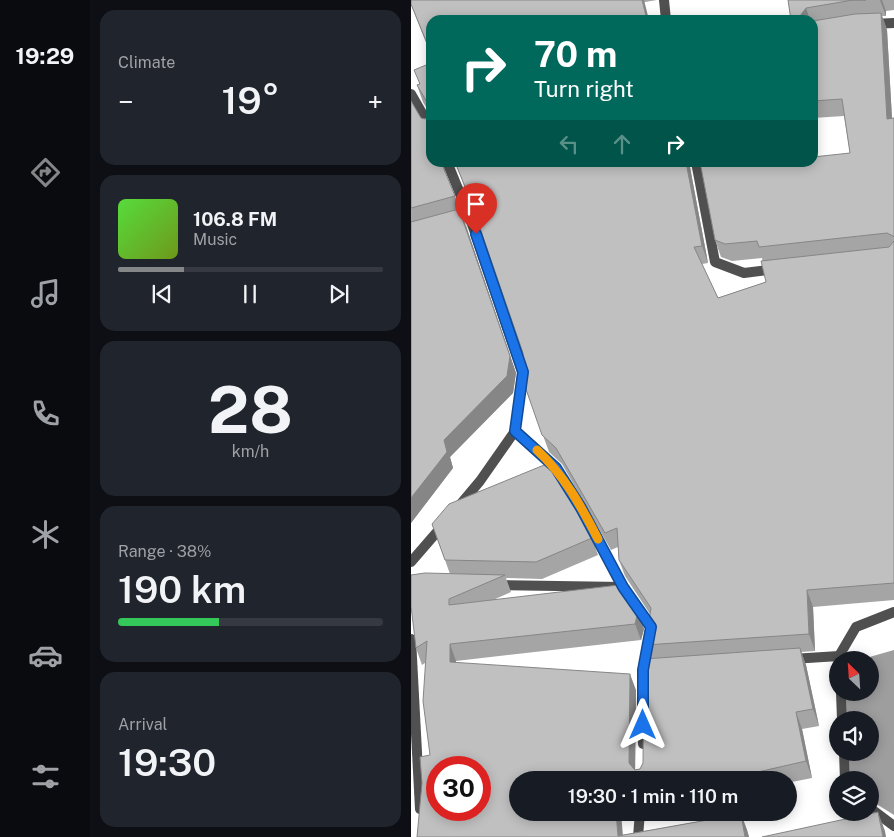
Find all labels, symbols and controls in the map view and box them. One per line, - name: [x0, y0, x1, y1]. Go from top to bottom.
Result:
- text: 70 m: [534, 34, 617, 75]
- icon: right: [451, 35, 516, 100]
- text: 19:29: [16, 43, 74, 69]
- text: Climate: [118, 53, 175, 72]
- text: Turn right: [534, 76, 634, 102]
- text: 19°: [221, 78, 280, 123]
- text: −: [118, 85, 134, 118]
- text: +: [367, 85, 383, 118]
- icon: left: [555, 130, 583, 158]
- icon: ahead: [608, 130, 636, 158]
- icon: right: [661, 130, 689, 158]
- icon: directions: [28, 155, 63, 190]
- pin: [455, 183, 497, 234]
- icon: arrive: [462, 190, 490, 218]
- text: 106.8 FM: [193, 208, 277, 230]
- text: Music: [193, 230, 237, 249]
- icon: music: [28, 276, 63, 311]
- icon: previous: [148, 280, 176, 308]
- icon: pause: [236, 280, 264, 308]
- icon: next: [325, 280, 353, 308]
- text: 28: [208, 371, 293, 448]
- icon: phone: [28, 396, 63, 431]
- text: km/h: [232, 442, 269, 461]
- icon: climate: [28, 517, 63, 552]
- text: Range · 38%: [118, 542, 212, 561]
- text: 190 km: [118, 567, 246, 612]
- icon: car: [28, 638, 63, 673]
- north arrow: [829, 651, 879, 701]
- map controls: [829, 651, 879, 821]
- position arrow: [616, 698, 668, 750]
- button: sound: [829, 711, 879, 761]
- text: Arrival: [118, 715, 167, 734]
- text: 19:30: [118, 740, 216, 785]
- speed limit sign: 30: [426, 756, 491, 821]
- icon: filters: [28, 759, 63, 794]
- button: layers: [829, 771, 879, 821]
- text: 19:30 · 1 min · 110 m: [568, 785, 738, 807]

